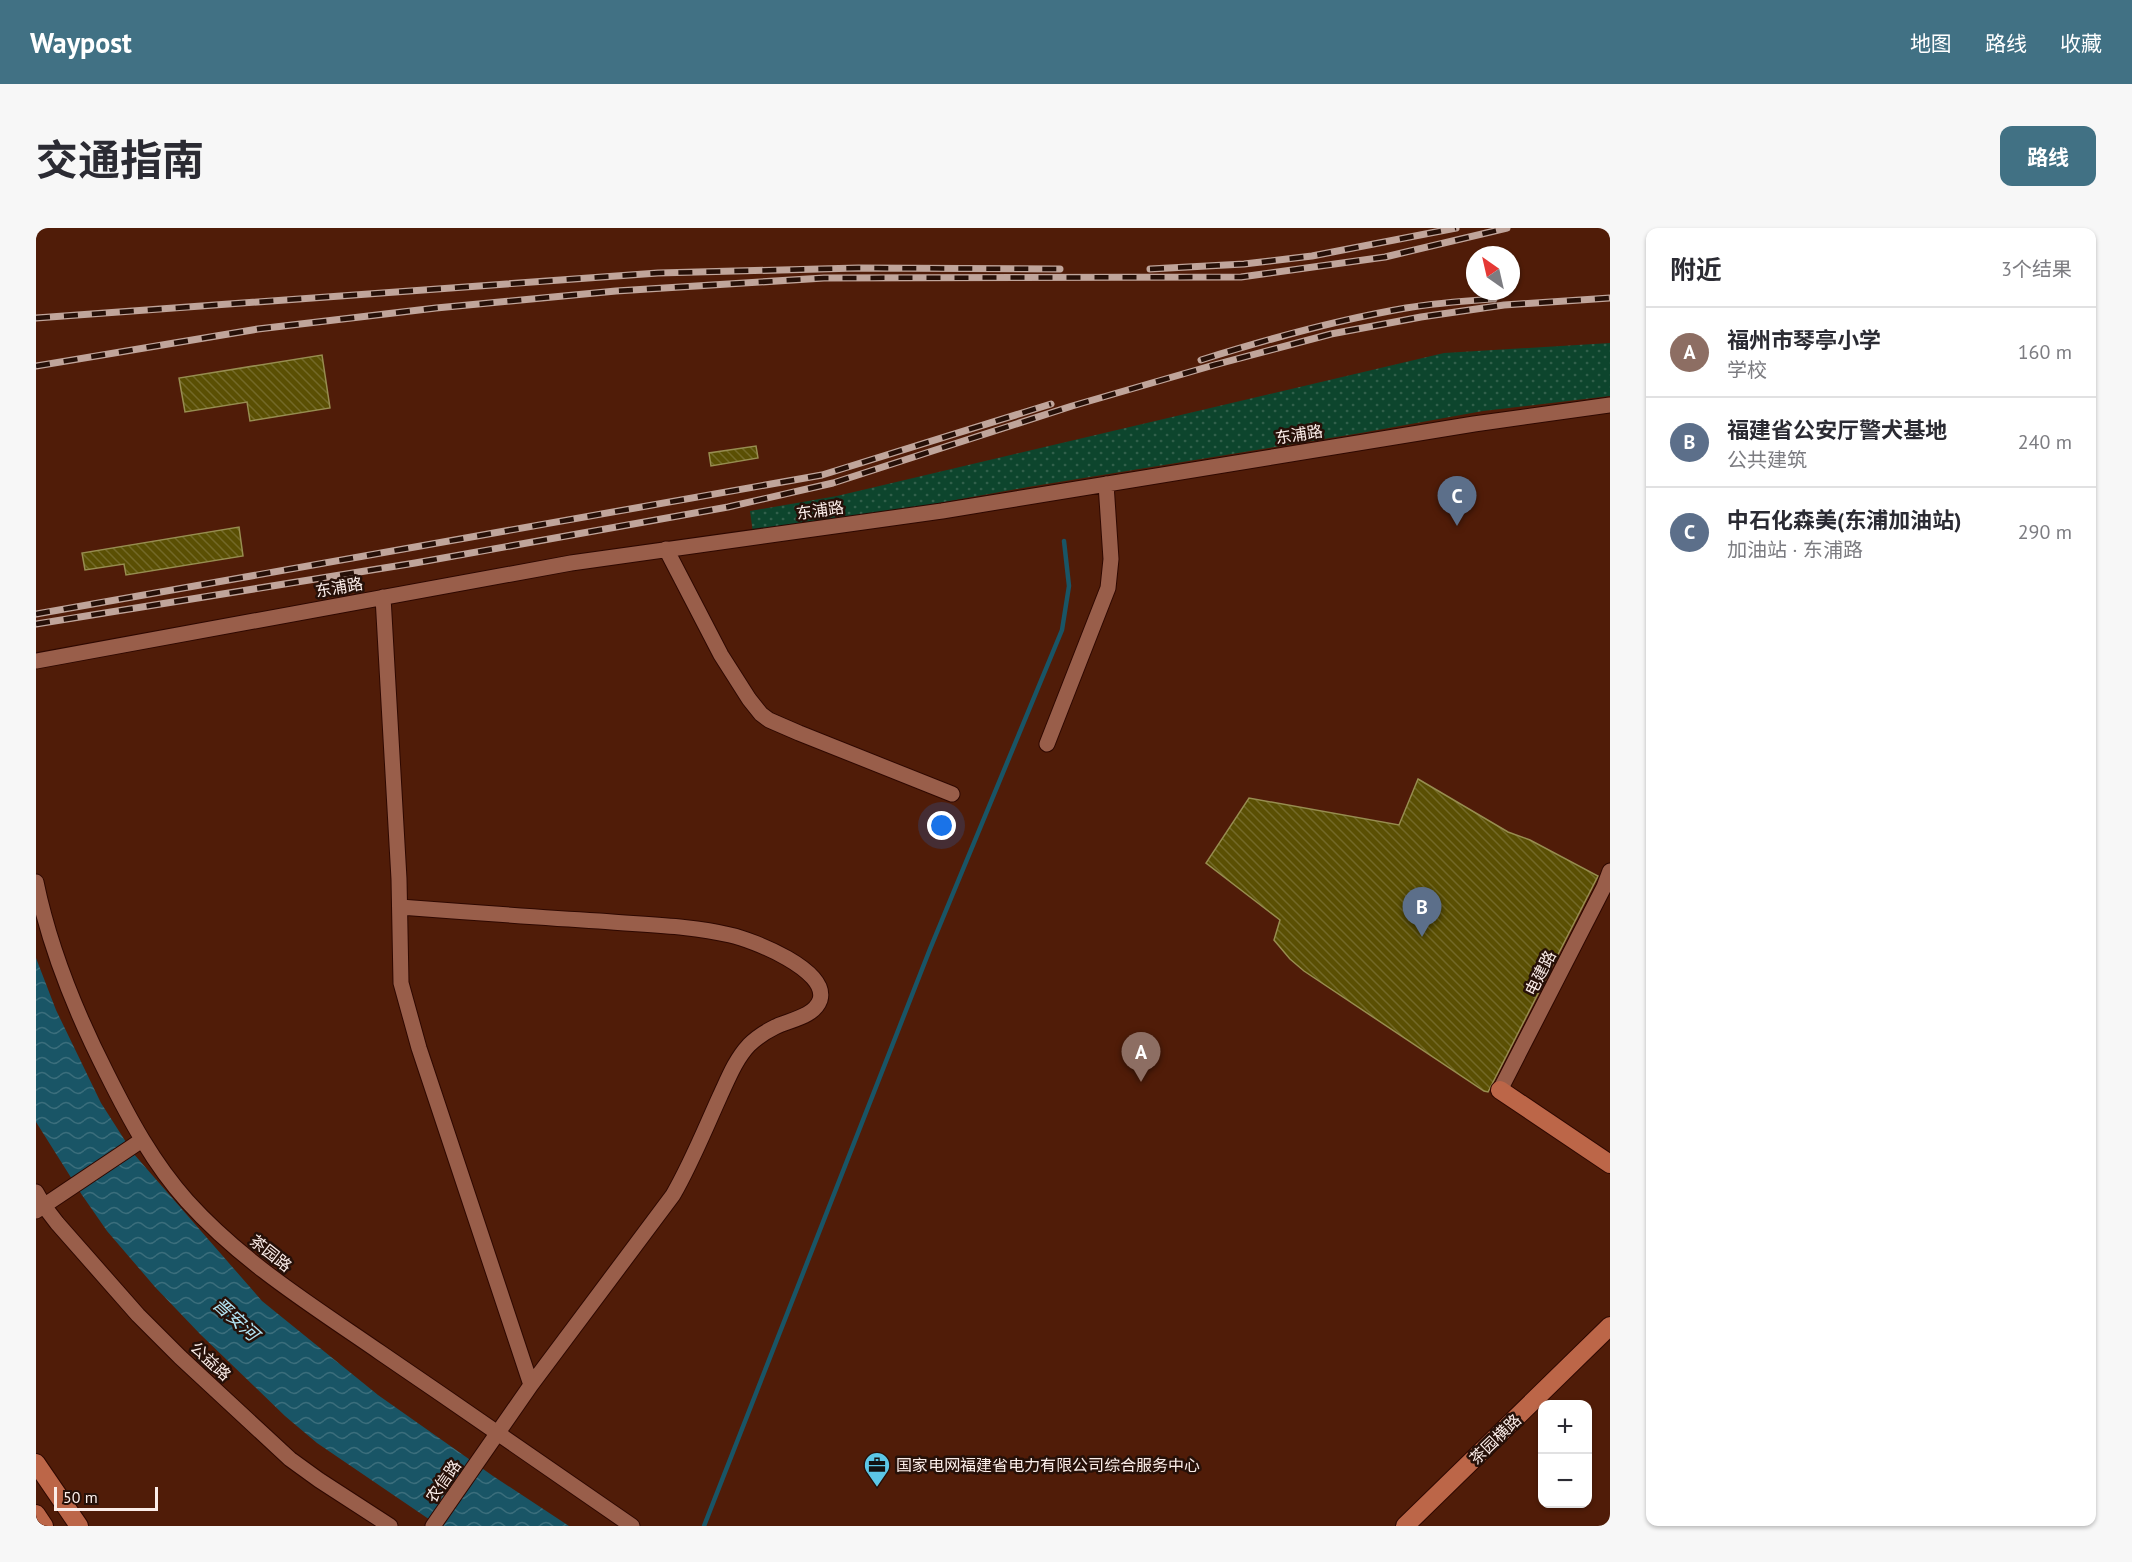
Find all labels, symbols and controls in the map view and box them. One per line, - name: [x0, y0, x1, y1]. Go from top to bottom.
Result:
- text: Waypost: [30, 24, 132, 61]
- text: 地图: [1910, 30, 1952, 57]
- text: 路线: [1985, 30, 2027, 57]
- text: 收藏: [2060, 30, 2102, 57]
- button: 路线: [2000, 126, 2096, 186]
- text: 交通指南: [36, 132, 204, 187]
- north arrow: [1466, 246, 1520, 300]
- text: 附近: [1670, 253, 1722, 286]
- text: 3个结果: [2001, 256, 2072, 282]
- text: 福州市琴亭小学: [1727, 326, 1881, 354]
- text: A: [1683, 339, 1696, 365]
- text: 160 m: [2018, 339, 2072, 365]
- text: 学校: [1727, 357, 1767, 383]
- text: 福建省公安厅警犬基地: [1727, 416, 1947, 444]
- street label: 东浦路: [1274, 420, 1324, 448]
- text: B: [1684, 429, 1695, 455]
- text: 240 m: [2018, 429, 2072, 455]
- text: 公共建筑: [1727, 447, 1807, 473]
- pin: C: [1438, 476, 1476, 526]
- street label: 东浦路: [795, 497, 845, 523]
- text: 中石化森美(东浦加油站): [1727, 506, 1961, 534]
- text: C: [1684, 519, 1695, 545]
- text: 290 m: [2018, 519, 2072, 545]
- text: 加油站 · 东浦路: [1727, 537, 1863, 563]
- street label: 东浦路: [314, 573, 364, 601]
- your location: [927, 811, 956, 840]
- pin: B: [1402, 888, 1442, 937]
- street label: 电建路: [1520, 947, 1560, 999]
- pin: A: [1122, 1032, 1160, 1082]
- street label: 茶园路: [246, 1230, 296, 1276]
- water label: 晋安河: [208, 1292, 266, 1348]
- street label: 公益路: [187, 1337, 235, 1385]
- map controls: [1538, 1400, 1592, 1508]
- button: +: [1538, 1400, 1592, 1454]
- street label: 茶园横路: [1465, 1410, 1525, 1468]
- office icon: 国家电网福建省电力有限公司综合服务中心: [862, 1450, 892, 1488]
- button: −: [1538, 1454, 1592, 1508]
- place label: 国家电网福建省电力有限公司综合服务中心: [896, 1455, 1200, 1475]
- street label: 农信路: [421, 1456, 465, 1506]
- scale bar: [54, 1484, 158, 1512]
- text: 50 m: [63, 1487, 98, 1507]

